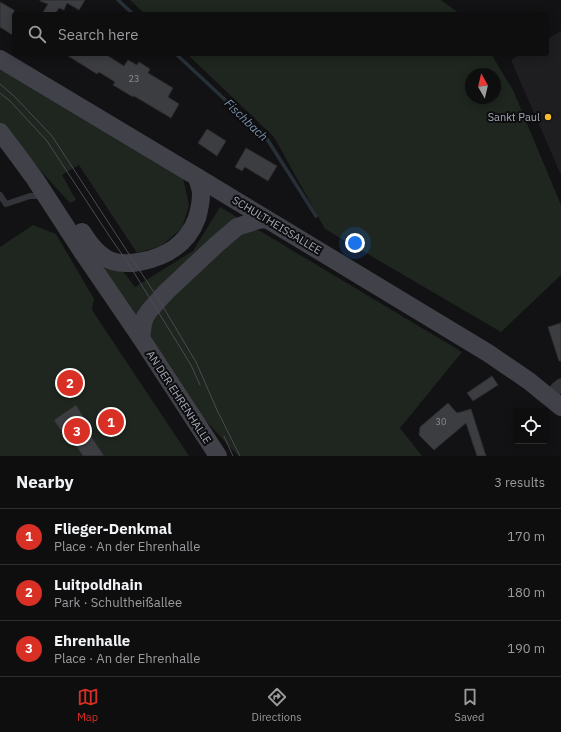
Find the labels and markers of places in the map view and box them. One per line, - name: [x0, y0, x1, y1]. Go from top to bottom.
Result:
- place label: Sankt Paul: [488, 110, 540, 124]
- marker: Sankt Paul: [543, 112, 553, 122]
- pin: 2: [57, 368, 83, 398]
- pin: 1: [98, 407, 124, 437]
- pin: 3: [64, 416, 90, 446]

